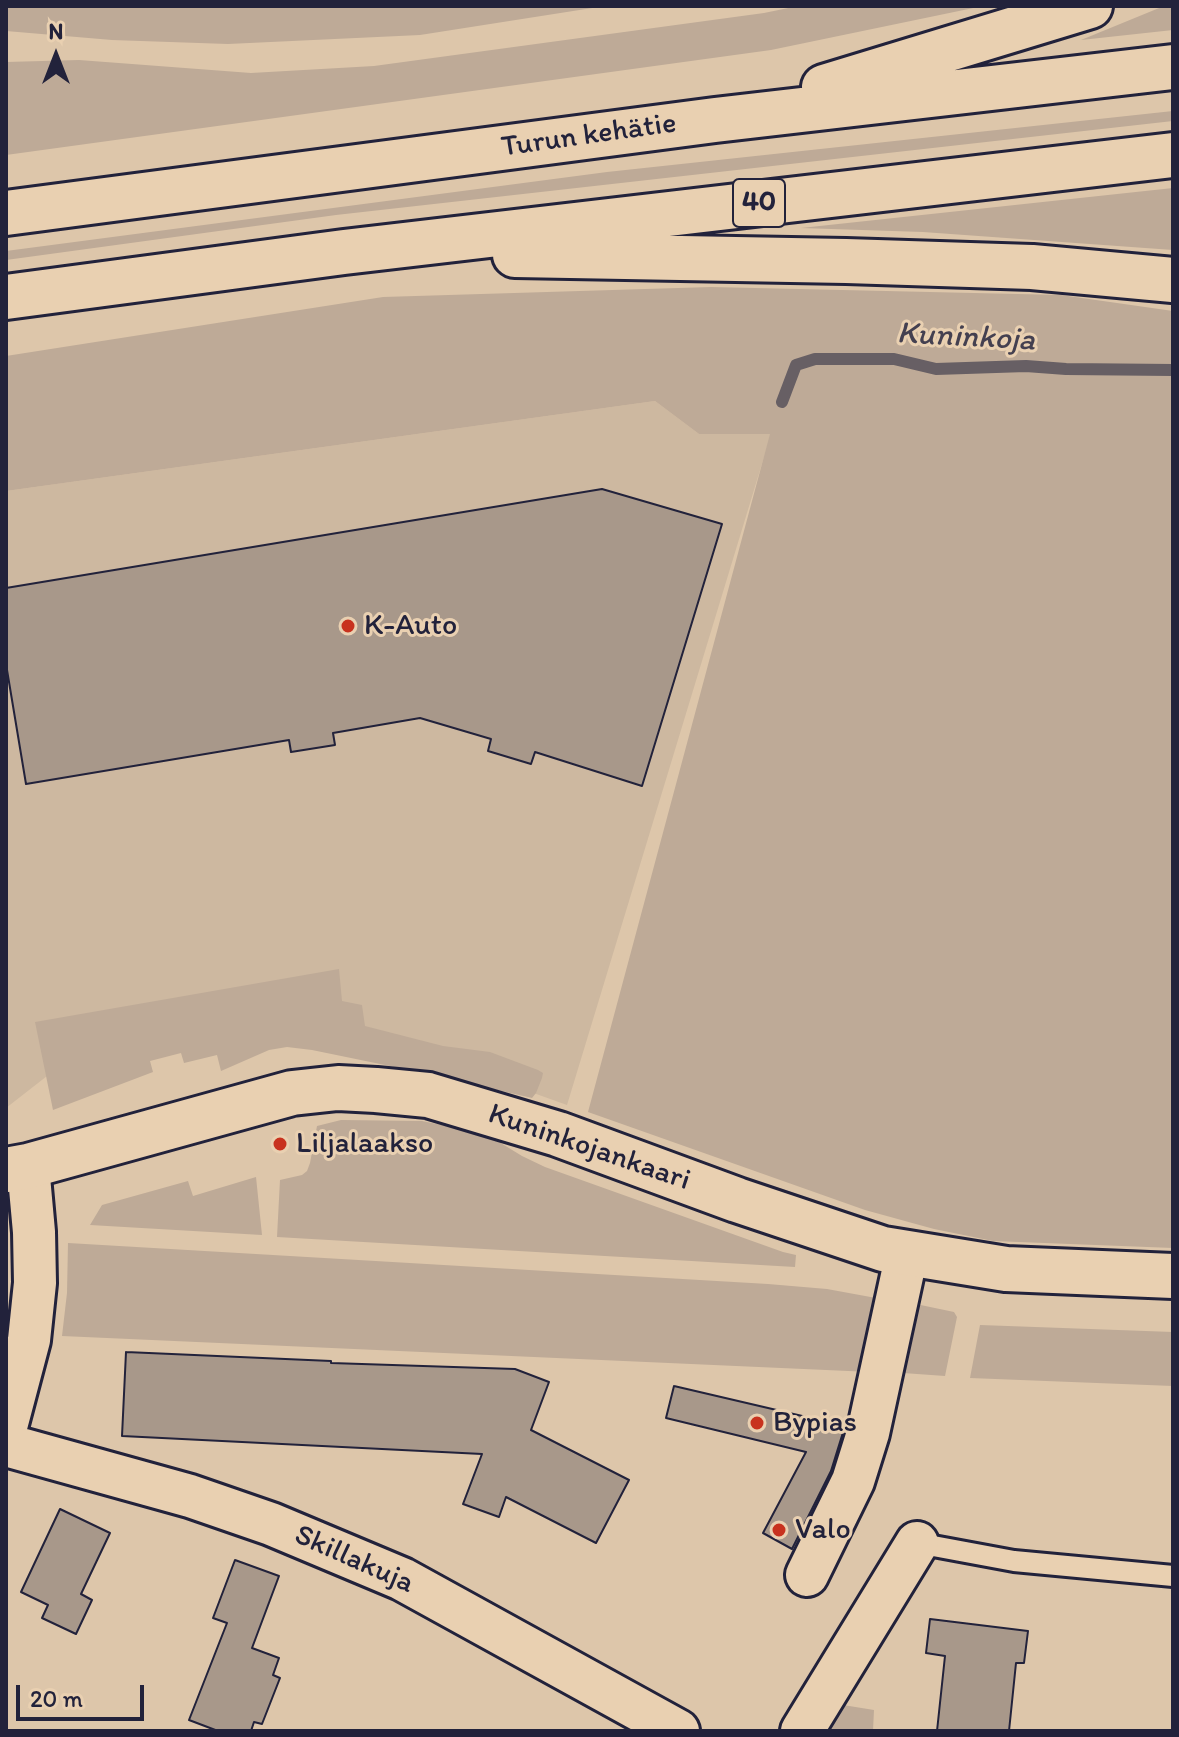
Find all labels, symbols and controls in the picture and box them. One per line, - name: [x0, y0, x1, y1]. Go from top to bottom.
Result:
- north arrow: [16, 16, 96, 96]
- text: N: [49, 18, 63, 45]
- street label: Turun kehätie: [499, 106, 679, 166]
- road number: 40: [733, 179, 785, 227]
- water label: Kuninkoja: [896, 315, 1036, 361]
- place label: K-Auto: [364, 608, 457, 644]
- marker: K-Auto: [339, 617, 357, 635]
- street label: Kuninkojankaari: [483, 1097, 695, 1199]
- place label: Liljalaakso: [296, 1126, 433, 1162]
- marker: Liljalaakso: [271, 1135, 289, 1153]
- place label: Bypias: [773, 1405, 857, 1441]
- marker: Bypias: [748, 1414, 766, 1432]
- place label: Valo: [795, 1512, 851, 1548]
- street label: Skillakuja: [289, 1518, 419, 1602]
- marker: Valo: [770, 1521, 788, 1539]
- scale bar: [20, 1669, 148, 1719]
- text: 20 m: [30, 1684, 83, 1713]

